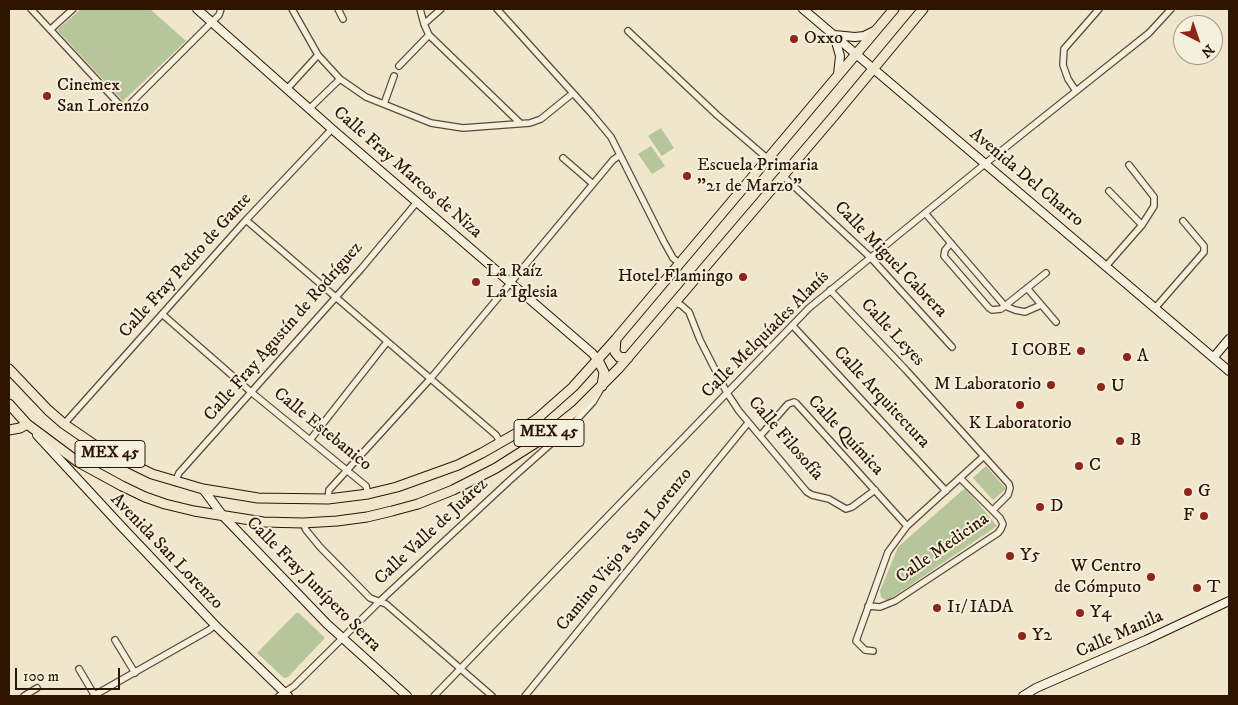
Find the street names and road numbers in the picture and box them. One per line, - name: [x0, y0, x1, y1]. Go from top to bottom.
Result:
- street label: Calle Fray Marcos de Niza: [328, 102, 486, 244]
- street label: Avenida Del Charro: [965, 124, 1087, 232]
- street label: Calle Fray Pedro de Gante: [115, 189, 257, 343]
- street label: Calle Miguel Cabrera: [829, 197, 951, 323]
- street label: Calle Fray Agustín de Rodríguez: [200, 238, 368, 426]
- street label: Calle Melquíades Alanís: [698, 267, 834, 403]
- street label: Calle Leyes: [855, 295, 929, 371]
- street label: Calle Arquitectura: [828, 342, 934, 454]
- street label: Calle Estebanico: [268, 384, 376, 476]
- street label: Calle Química: [802, 391, 888, 481]
- street label: Calle Filosofía: [743, 393, 827, 485]
- road number: MEX 45: [514, 419, 584, 446]
- road number: MEX 45: [75, 440, 145, 468]
- street label: Camino Viejo a San Lorenzo: [553, 464, 697, 636]
- street label: Calle Valle de Juárez: [371, 474, 493, 590]
- street label: Avenida San Lorenzo: [105, 489, 227, 615]
- street label: Calle Medicina: [892, 509, 994, 589]
- street label: Calle Fray Junípero Serra: [241, 513, 385, 657]
- street label: Calle Manila: [1073, 606, 1167, 664]

